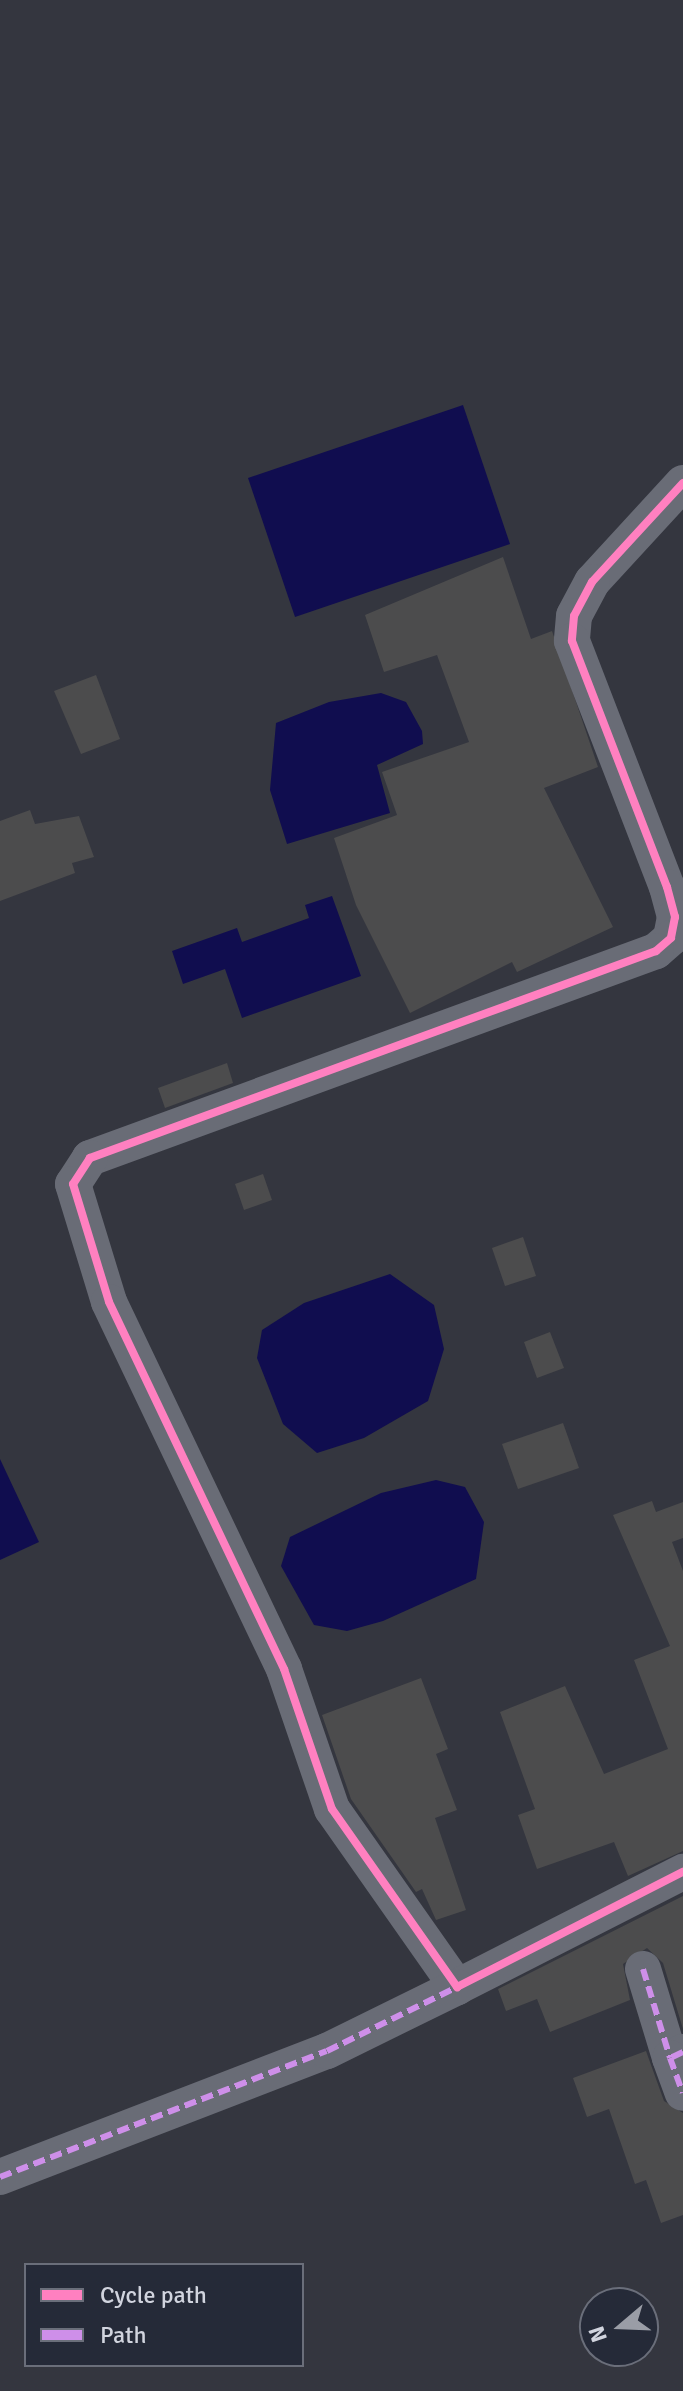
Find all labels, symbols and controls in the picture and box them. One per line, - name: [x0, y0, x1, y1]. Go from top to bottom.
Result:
- legend: [24, 2263, 304, 2367]
- text: Cycle path: [100, 2280, 207, 2310]
- north arrow: [579, 2287, 659, 2367]
- text: Path: [100, 2320, 146, 2350]
- text: N: [582, 2323, 613, 2346]

